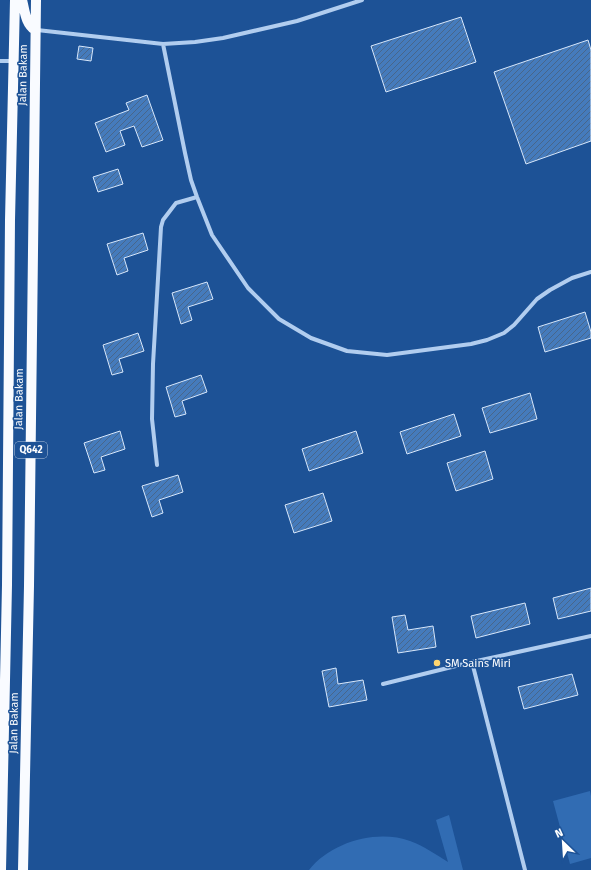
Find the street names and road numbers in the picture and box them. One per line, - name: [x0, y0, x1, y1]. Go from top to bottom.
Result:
- street label: Jalan Bakam: [16, 44, 30, 106]
- street label: Jalan Bakam: [12, 368, 26, 430]
- road number: Q642: [15, 442, 47, 458]
- street label: Jalan Bakam: [7, 692, 21, 754]

